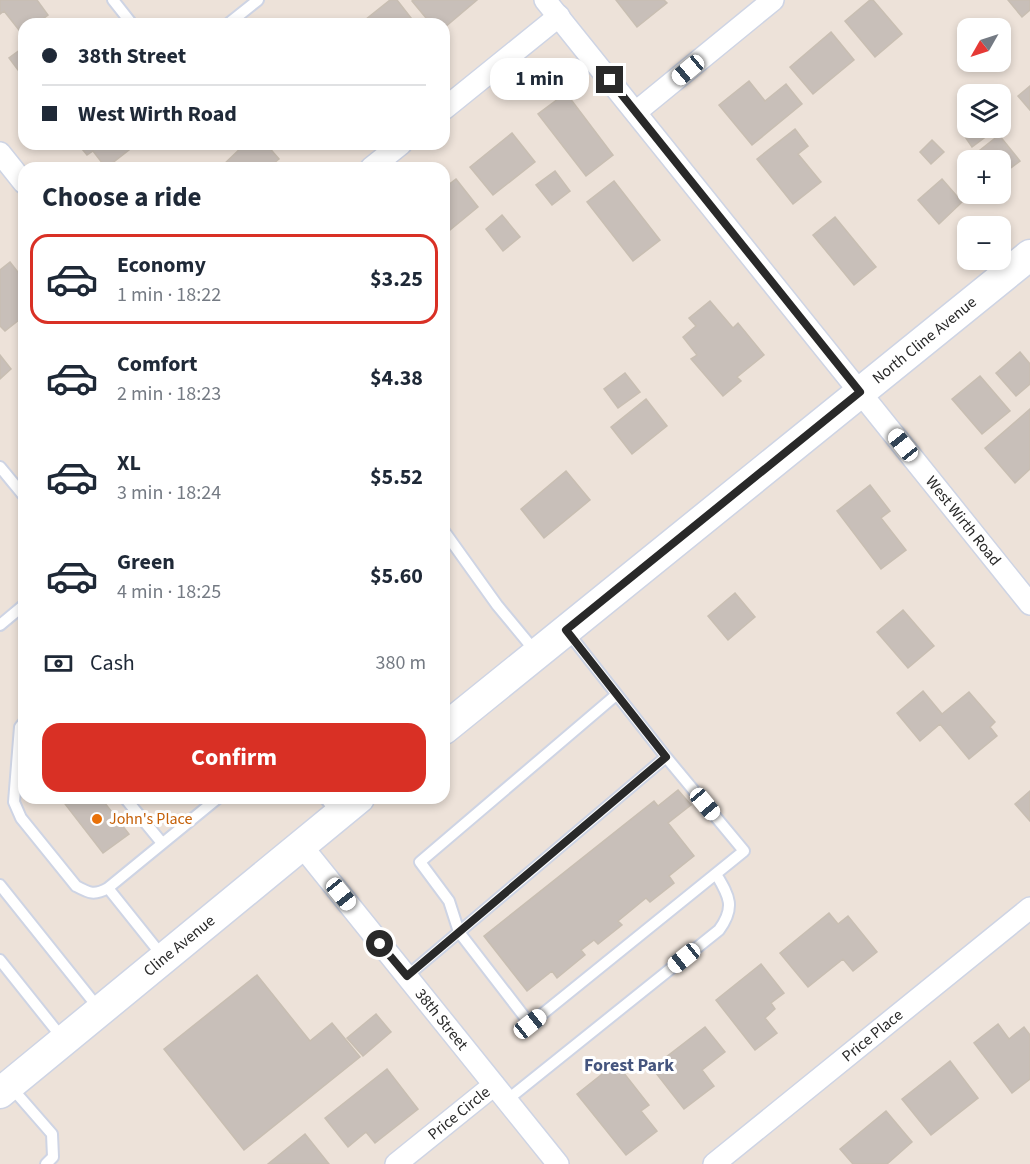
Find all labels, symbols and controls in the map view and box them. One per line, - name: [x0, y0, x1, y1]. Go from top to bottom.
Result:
- north arrow: [957, 18, 1011, 72]
- map controls: [957, 18, 1011, 270]
- text: 38th Street: [78, 40, 186, 72]
- car: [668, 52, 708, 88]
- callout: 1 min: [490, 59, 589, 101]
- text: 1 min: [515, 65, 564, 93]
- route end: [596, 66, 623, 93]
- button: layers: [957, 84, 1011, 138]
- text: West Wirth Road: [78, 98, 237, 130]
- button: +: [957, 150, 1011, 204]
- text: Choose a ride: [42, 178, 202, 217]
- button: −: [957, 216, 1011, 270]
- text: Economy: [117, 249, 206, 281]
- icon: car: [45, 252, 99, 306]
- text: $3.25: [370, 263, 423, 295]
- text: 1 min · 18:22: [117, 281, 221, 309]
- street label: North Cline Avenue: [868, 291, 981, 389]
- text: Comfort: [117, 348, 198, 380]
- icon: car: [45, 351, 99, 405]
- text: $4.38: [370, 362, 423, 394]
- text: 2 min · 18:23: [117, 380, 221, 408]
- car: [885, 425, 921, 465]
- text: XL: [117, 447, 141, 479]
- icon: car: [45, 450, 99, 504]
- text: $5.52: [370, 461, 423, 493]
- street label: West Wirth Road: [920, 471, 1006, 570]
- text: 3 min · 18:24: [117, 479, 221, 507]
- text: Green: [117, 546, 175, 578]
- icon: car: [45, 549, 99, 603]
- text: $5.60: [370, 560, 423, 592]
- text: 4 min · 18:25: [117, 578, 221, 606]
- icon: cash: [42, 647, 75, 680]
- text: Cash: [90, 647, 135, 679]
- text: 380 m: [376, 649, 426, 677]
- button: Confirm: [42, 723, 426, 792]
- car: [687, 784, 723, 824]
- place label: John's Place: [109, 808, 193, 830]
- marker: John's Place: [90, 812, 104, 826]
- car: [323, 874, 359, 914]
- street label: Cline Avenue: [139, 910, 220, 982]
- route start: [366, 930, 393, 957]
- car: [664, 940, 704, 976]
- street label: 38th Street: [410, 984, 473, 1055]
- street label: Price Place: [837, 1004, 908, 1067]
- car: [510, 1006, 550, 1042]
- district label: Forest Park: [584, 1053, 674, 1078]
- street label: Price Circle: [423, 1081, 495, 1145]

